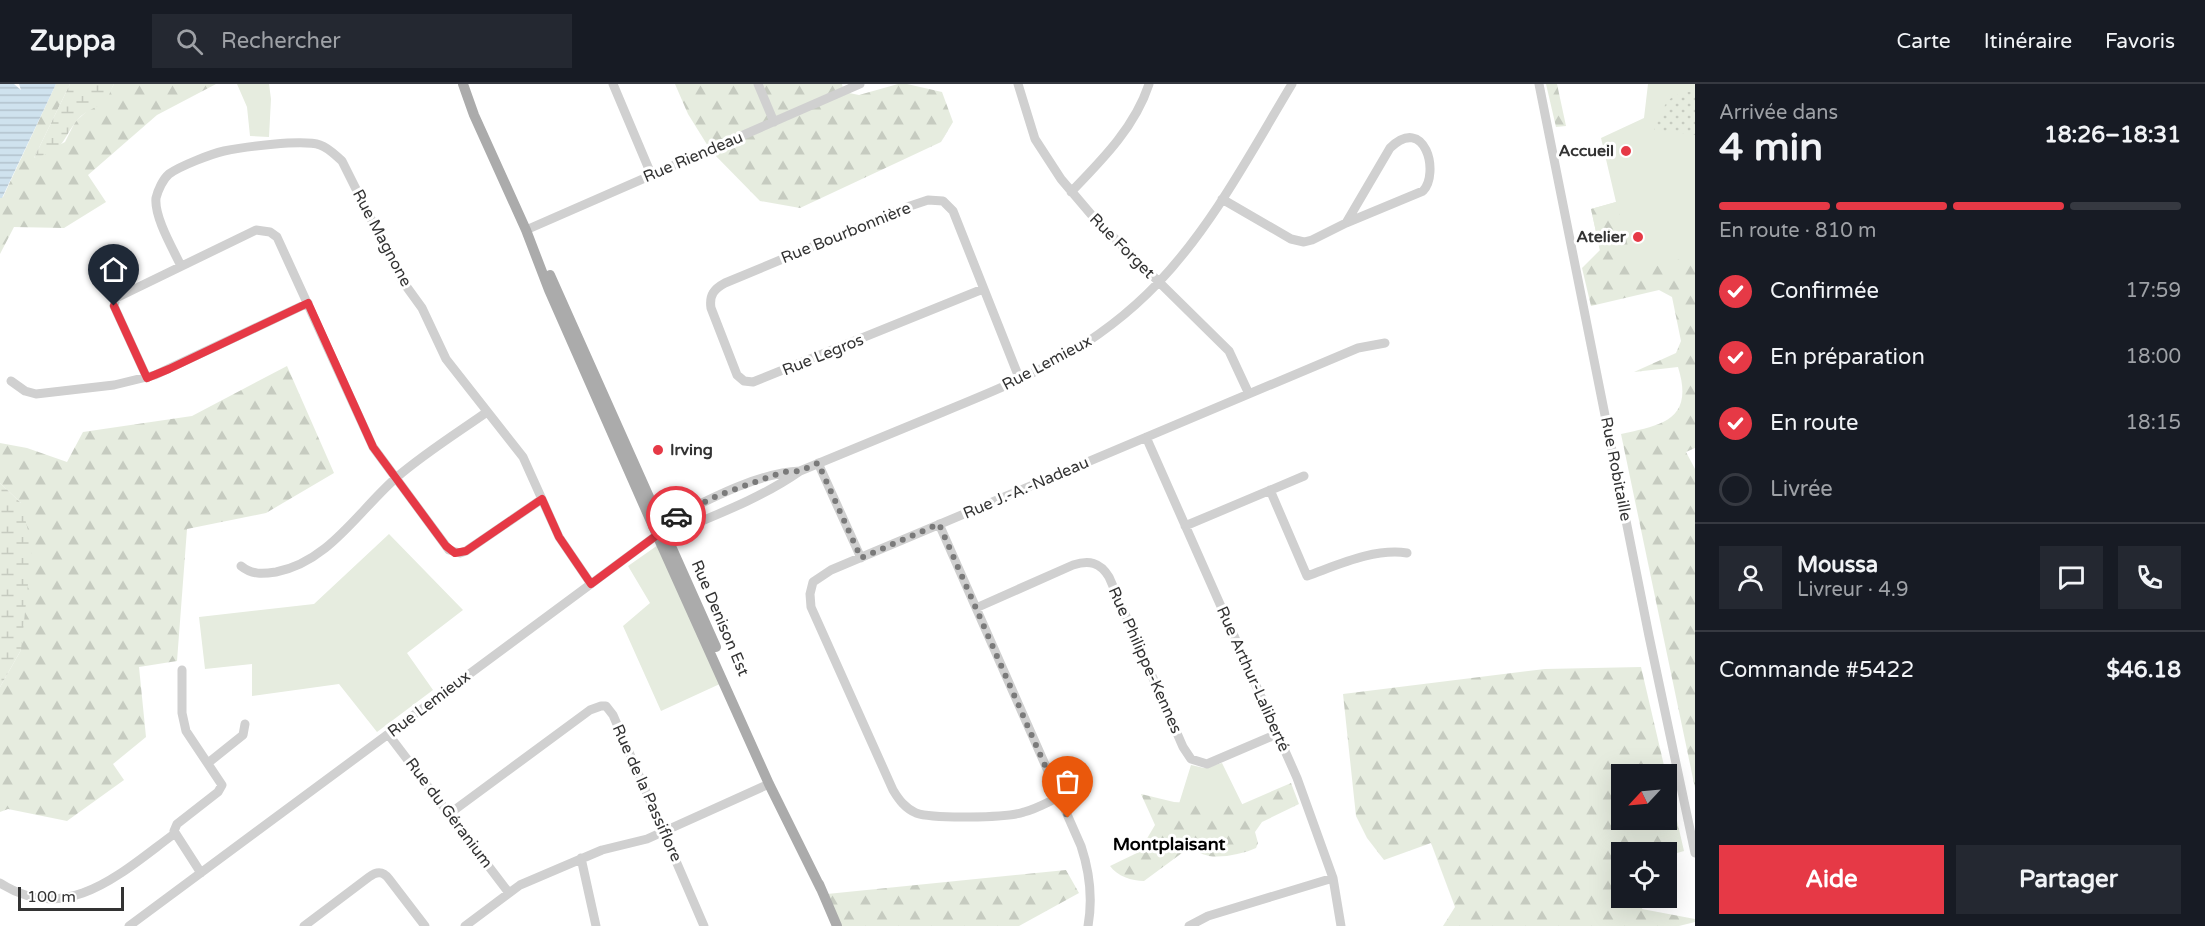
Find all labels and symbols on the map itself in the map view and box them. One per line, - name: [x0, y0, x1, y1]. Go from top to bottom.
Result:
- street label: Rue Riendeau: [640, 127, 746, 187]
- place label: Accueil: [1558, 141, 1614, 161]
- marker: Accueil: [1619, 144, 1633, 158]
- street label: Rue Magnone: [348, 186, 416, 290]
- street label: Rue Bourbonnière: [778, 198, 914, 268]
- street label: Rue Forget: [1085, 209, 1159, 283]
- place label: Atelier: [1576, 227, 1627, 247]
- marker: Atelier: [1631, 230, 1645, 244]
- pin: [88, 244, 139, 306]
- street label: Rue Legros: [779, 330, 867, 380]
- street label: Rue Lemieux: [999, 331, 1095, 395]
- street label: Rue Robitaille: [1596, 415, 1636, 523]
- place label: Irving: [670, 440, 713, 460]
- marker: Irving: [651, 443, 665, 457]
- street label: Rue J.-A.-Nadeau: [960, 453, 1092, 523]
- courier: [646, 486, 706, 546]
- street label: Rue Denison Est: [687, 557, 753, 679]
- street label: Rue Philippe-Kennes: [1104, 584, 1186, 736]
- street label: Rue Arthur-Laliberté: [1212, 603, 1294, 755]
- street label: Rue Lemieux: [384, 666, 474, 742]
- street label: Rue de la Passiflore: [608, 721, 686, 865]
- street label: Rue du Géranium: [401, 754, 497, 872]
- pin: [1042, 756, 1093, 818]
- north arrow: [1611, 764, 1677, 830]
- district label: Montplaisant: [1113, 833, 1225, 855]
- scale bar: [18, 884, 124, 912]

